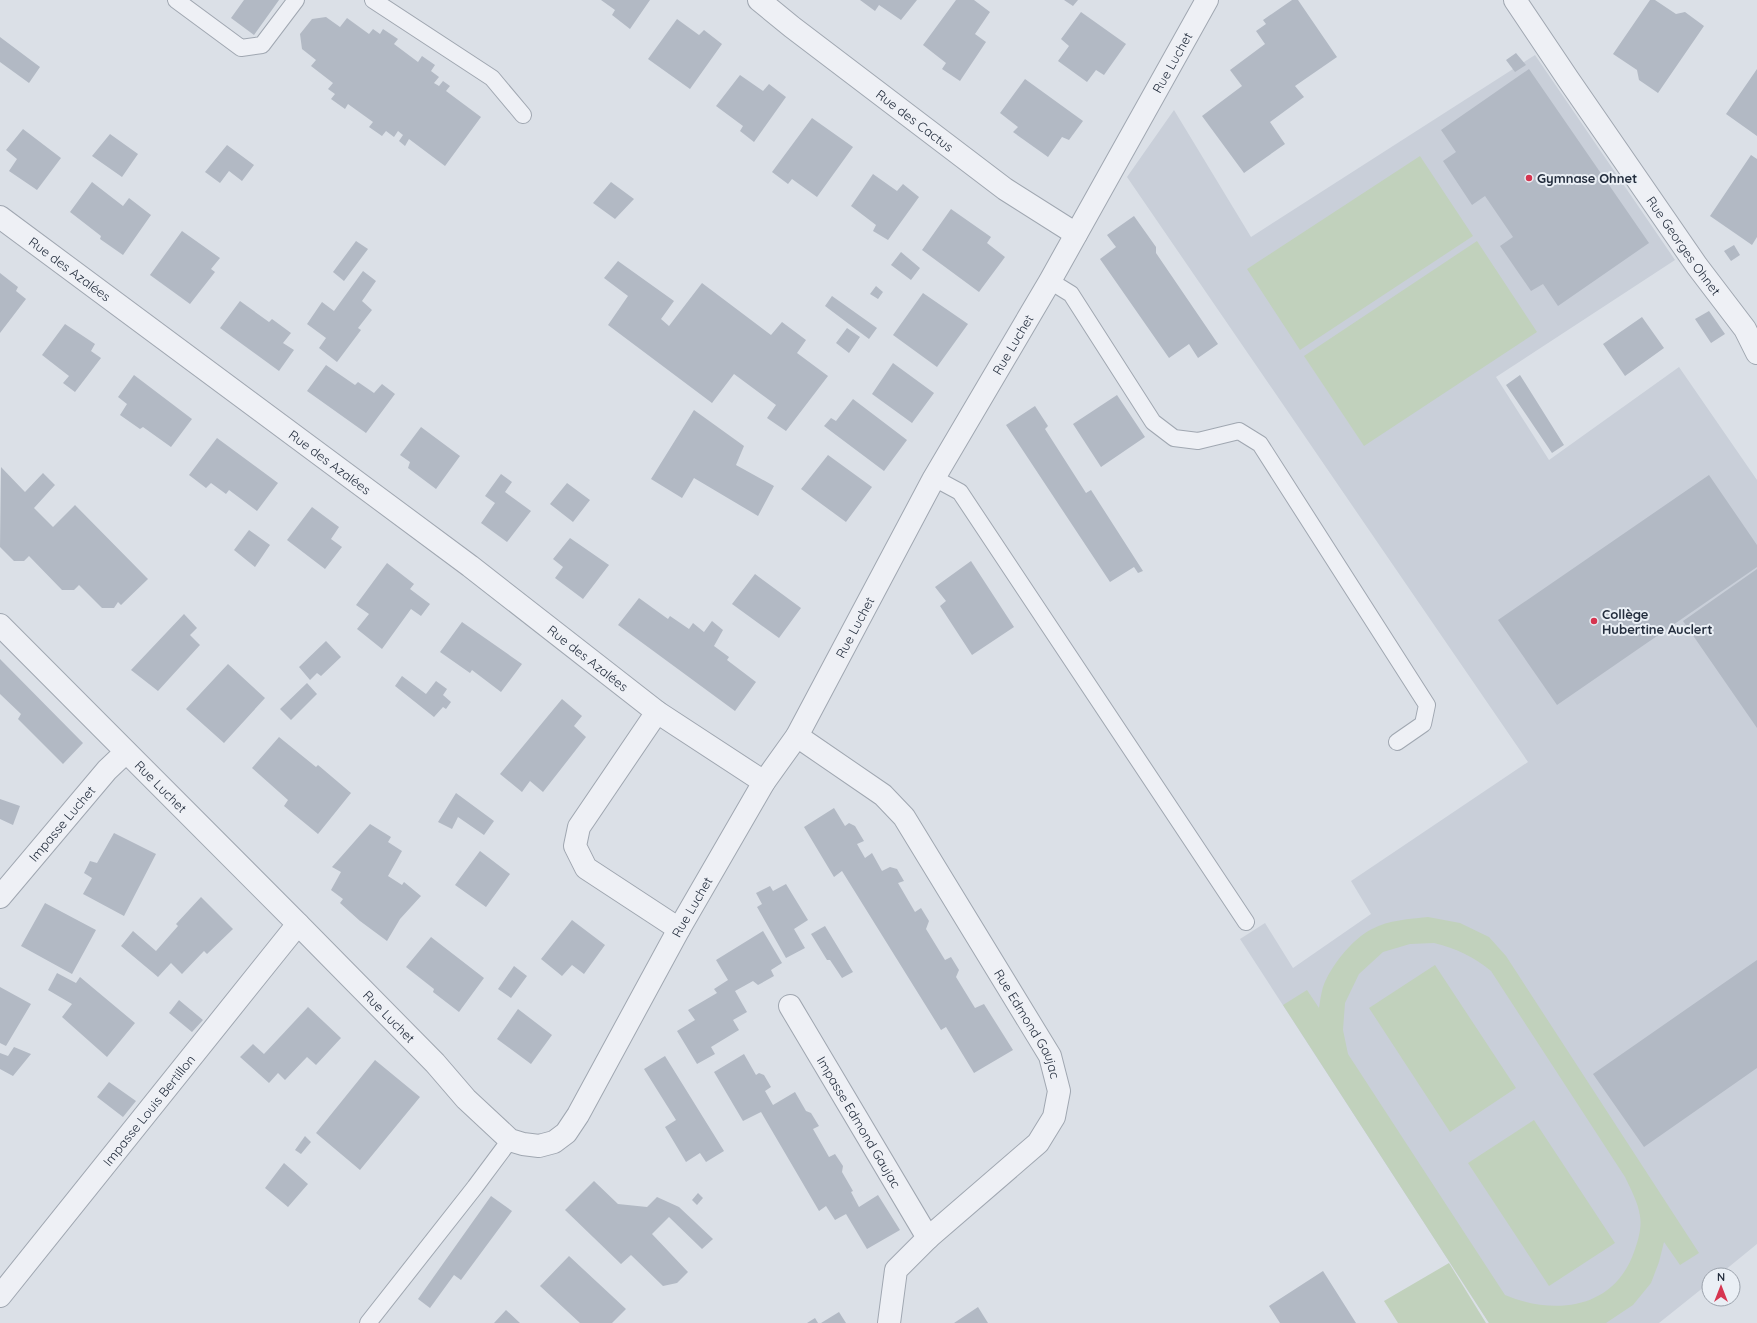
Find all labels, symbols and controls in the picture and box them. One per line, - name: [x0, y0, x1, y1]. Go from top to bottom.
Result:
- street label: Rue Luchet: [1149, 29, 1195, 96]
- street label: Rue des Cactus: [873, 86, 957, 155]
- place label: Gymnase Ohnet: [1537, 170, 1637, 186]
- marker: Gymnase Ohnet: [1524, 173, 1534, 183]
- street label: Rue Georges Ohnet: [1643, 193, 1724, 298]
- street label: Rue des Azalées: [26, 233, 114, 305]
- street label: Rue Luchet: [989, 311, 1037, 377]
- street label: Rue des Azalées: [286, 426, 374, 498]
- street label: Rue Luchet: [832, 594, 878, 661]
- place label: Collège Hubertine Auclert: [1602, 606, 1712, 637]
- marker: Collège Hubertine Auclert: [1589, 616, 1599, 626]
- street label: Rue des Azalées: [544, 622, 631, 695]
- street label: Rue Luchet: [132, 757, 190, 816]
- street label: Impasse Luchet: [25, 782, 98, 865]
- street label: Rue Luchet: [668, 874, 716, 940]
- street label: Rue Edmond Gaujac: [991, 966, 1064, 1080]
- street label: Rue Luchet: [360, 987, 418, 1046]
- street label: Impasse Louis Bertillon: [99, 1051, 198, 1169]
- street label: Impasse Edmond Gaujac: [814, 1053, 904, 1191]
- north arrow: [1701, 1267, 1741, 1307]
- text: N: [1717, 1270, 1725, 1284]

